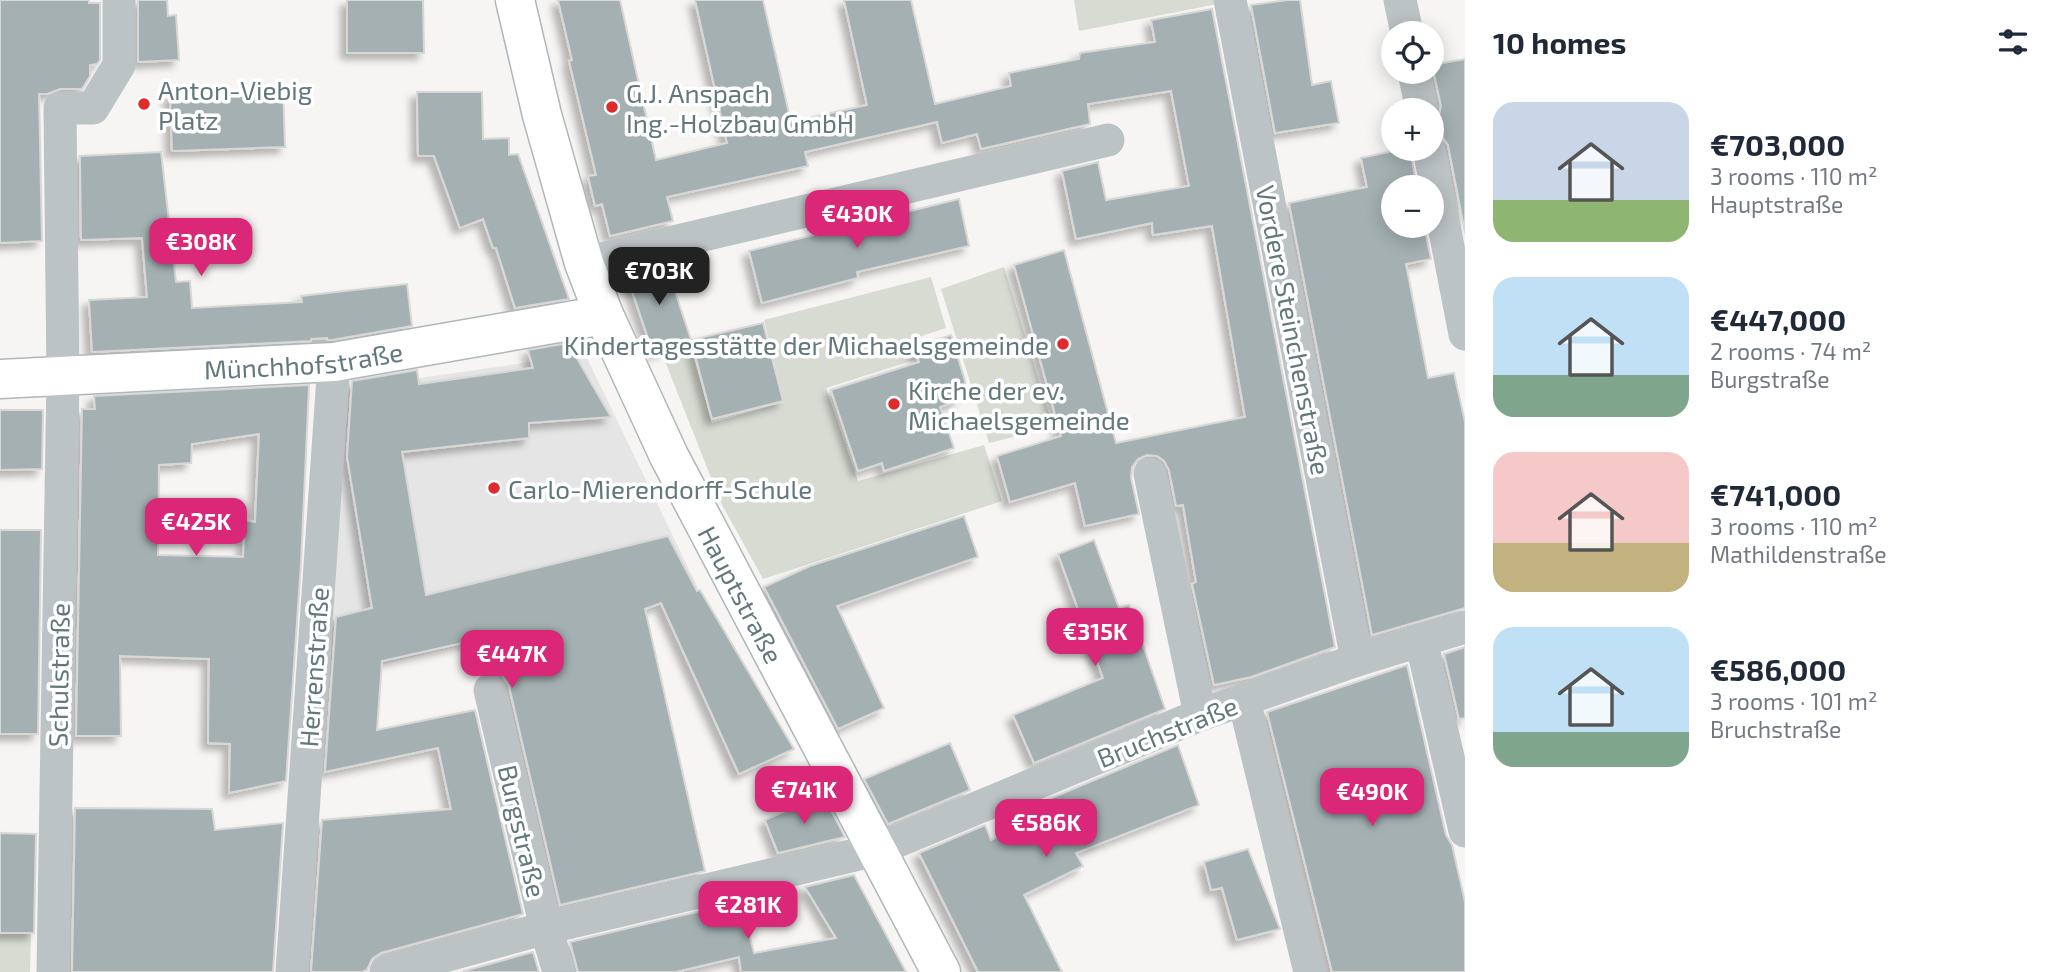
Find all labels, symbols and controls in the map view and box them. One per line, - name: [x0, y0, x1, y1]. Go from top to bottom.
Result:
- map controls: [1381, 21, 1444, 238]
- button: locate: [1381, 21, 1444, 84]
- icon: filters: [1994, 23, 2032, 61]
- text: 10 homes: [1493, 24, 1626, 60]
- place label: Anton-Viebig Platz: [158, 74, 312, 135]
- place label: G.J. Anspach Ing.-Holzbau GmbH: [626, 77, 854, 138]
- marker: Anton-Viebig Platz: [136, 96, 152, 112]
- button: +: [1381, 98, 1444, 161]
- marker: G.J. Anspach Ing.-Holzbau GmbH: [604, 99, 620, 115]
- text: €703,000: [1710, 126, 1845, 162]
- icon: home: [1549, 130, 1633, 214]
- text: 3 rooms · 110 m²: [1710, 162, 1877, 190]
- button: −: [1381, 175, 1444, 238]
- street label: Vordere Steinchenstraße: [1251, 182, 1337, 478]
- pin: €430K: [808, 190, 906, 250]
- text: Hauptstraße: [1710, 190, 1843, 218]
- text: €430K: [821, 199, 893, 227]
- pin: €308K: [152, 218, 250, 278]
- text: €308K: [165, 227, 237, 255]
- pin: €703K: [610, 247, 708, 307]
- text: €703K: [624, 256, 694, 284]
- text: €447,000: [1710, 301, 1846, 337]
- icon: home: [1549, 305, 1633, 389]
- place label: Kindertagesstätte der Michaelsgemeinde: [564, 329, 1049, 360]
- street label: Münchhofstraße: [203, 335, 405, 384]
- marker: Kindertagesstätte der Michaelsgemeinde: [1055, 336, 1071, 352]
- text: 2 rooms · 74 m²: [1710, 337, 1871, 365]
- text: Burgstraße: [1710, 365, 1830, 393]
- place label: Kirche der ev. Michaelsgemeinde: [908, 374, 1130, 435]
- marker: Kirche der ev. Michaelsgemeinde: [886, 396, 902, 412]
- place label: Carlo-Mierendorff-Schule: [508, 473, 812, 504]
- text: €741,000: [1710, 476, 1841, 512]
- marker: Carlo-Mierendorff-Schule: [486, 480, 502, 496]
- icon: home: [1549, 480, 1633, 564]
- pin: €425K: [147, 498, 245, 558]
- text: €425K: [161, 507, 231, 535]
- text: 3 rooms · 110 m²: [1710, 512, 1877, 540]
- street label: Hauptstraße: [693, 520, 791, 668]
- text: Mathildenstraße: [1710, 540, 1887, 568]
- street label: Herrenstraße: [292, 586, 334, 748]
- street label: Schulstraße: [41, 603, 75, 747]
- pin: €315K: [1046, 608, 1144, 668]
- text: €315K: [1062, 617, 1128, 645]
- pin: €447K: [463, 630, 561, 690]
- text: €447K: [477, 639, 547, 667]
- text: €586,000: [1710, 651, 1846, 687]
- icon: home: [1549, 655, 1633, 739]
- text: 3 rooms · 101 m²: [1710, 687, 1877, 715]
- street label: Bruchstraße: [1092, 689, 1242, 773]
- text: Bruchstraße: [1710, 715, 1841, 743]
- street label: Burgstraße: [493, 762, 553, 900]
- pin: €741K: [755, 766, 853, 826]
- pin: €490K: [1323, 768, 1421, 828]
- text: €741K: [771, 775, 837, 803]
- text: €490K: [1336, 777, 1408, 805]
- pin: €586K: [997, 800, 1095, 859]
- text: €586K: [1011, 808, 1081, 836]
- pin: €281K: [699, 881, 797, 941]
- text: €281K: [715, 890, 781, 918]

